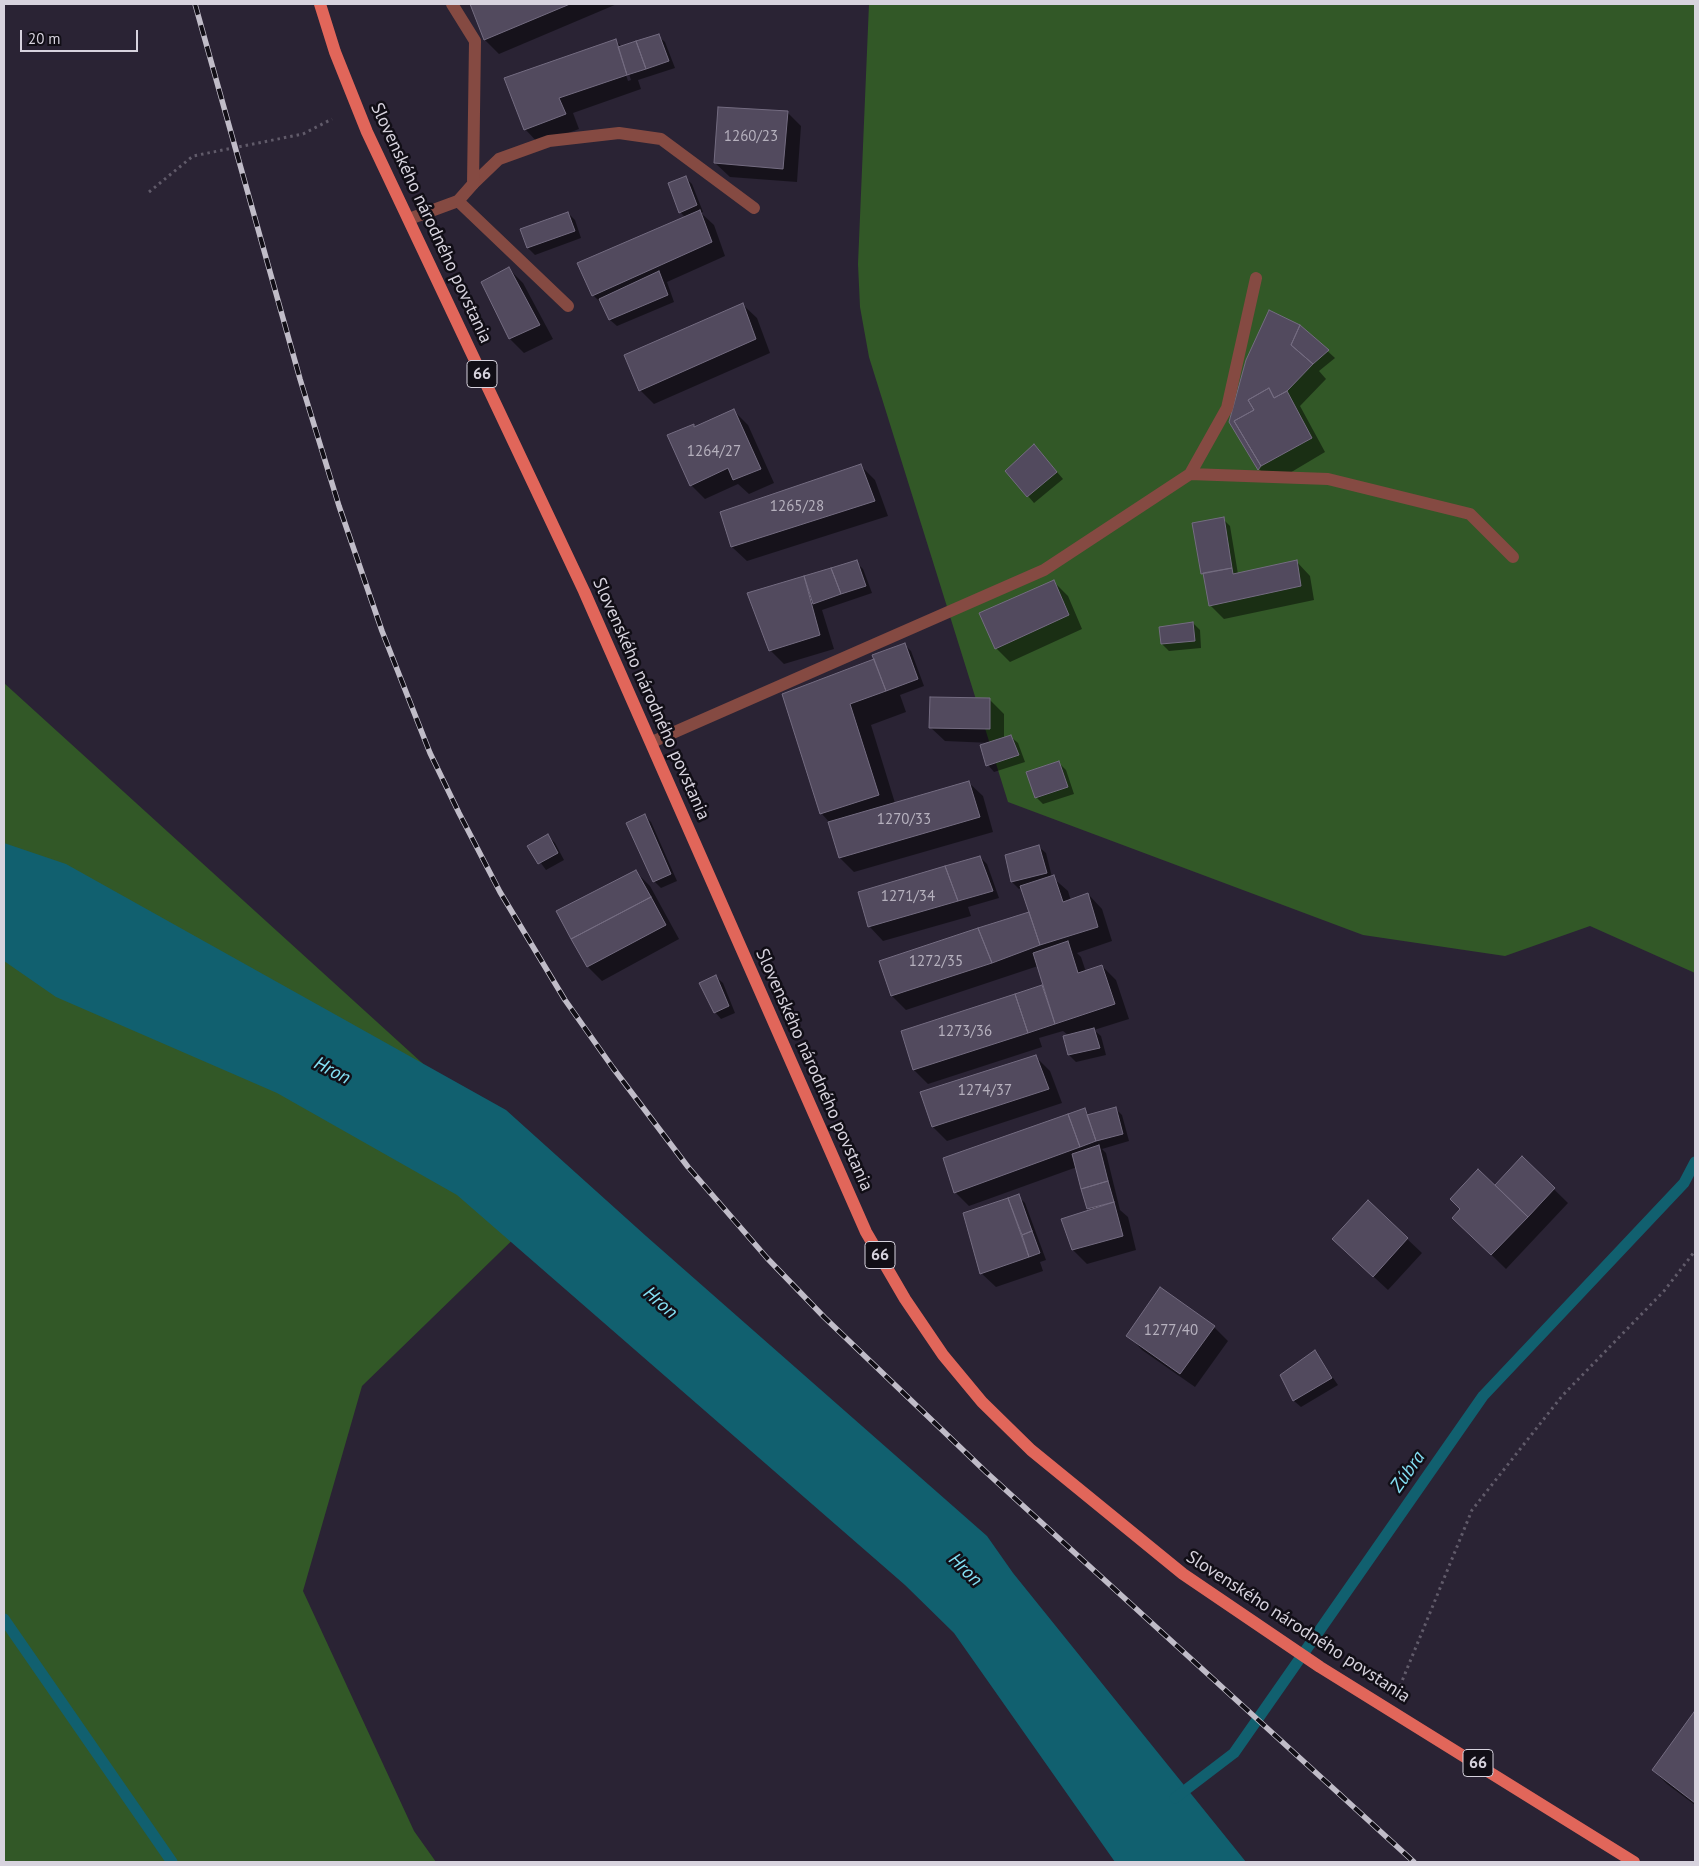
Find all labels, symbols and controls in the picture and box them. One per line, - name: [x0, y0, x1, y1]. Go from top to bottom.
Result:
- scale bar: [22, 20, 140, 52]
- text: 20 m: [28, 29, 61, 48]
- street label: Slovenského národného povstania: [366, 99, 496, 347]
- house number: 1260/23: [724, 128, 778, 146]
- road number: 66: [467, 360, 497, 388]
- house number: 1264/27: [687, 443, 741, 461]
- house number: 1265/28: [770, 498, 824, 516]
- street label: Slovenského národného povstania: [588, 575, 714, 823]
- house number: 1270/33: [877, 811, 931, 829]
- house number: 1271/34: [881, 888, 935, 906]
- street label: Slovenského národného povstania: [751, 946, 877, 1194]
- house number: 1272/35: [909, 953, 963, 971]
- house number: 1273/36: [938, 1023, 992, 1041]
- water label: Hron: [310, 1052, 354, 1090]
- house number: 1274/37: [958, 1082, 1012, 1100]
- road number: 66: [865, 1242, 895, 1268]
- water label: Hron: [638, 1282, 682, 1324]
- house number: 1277/40: [1144, 1322, 1198, 1340]
- water label: Zúbra: [1386, 1447, 1430, 1497]
- street label: Slovenského národného povstania: [1182, 1546, 1414, 1708]
- water label: Hron: [944, 1549, 986, 1591]
- road number: 66: [1463, 1750, 1493, 1776]

